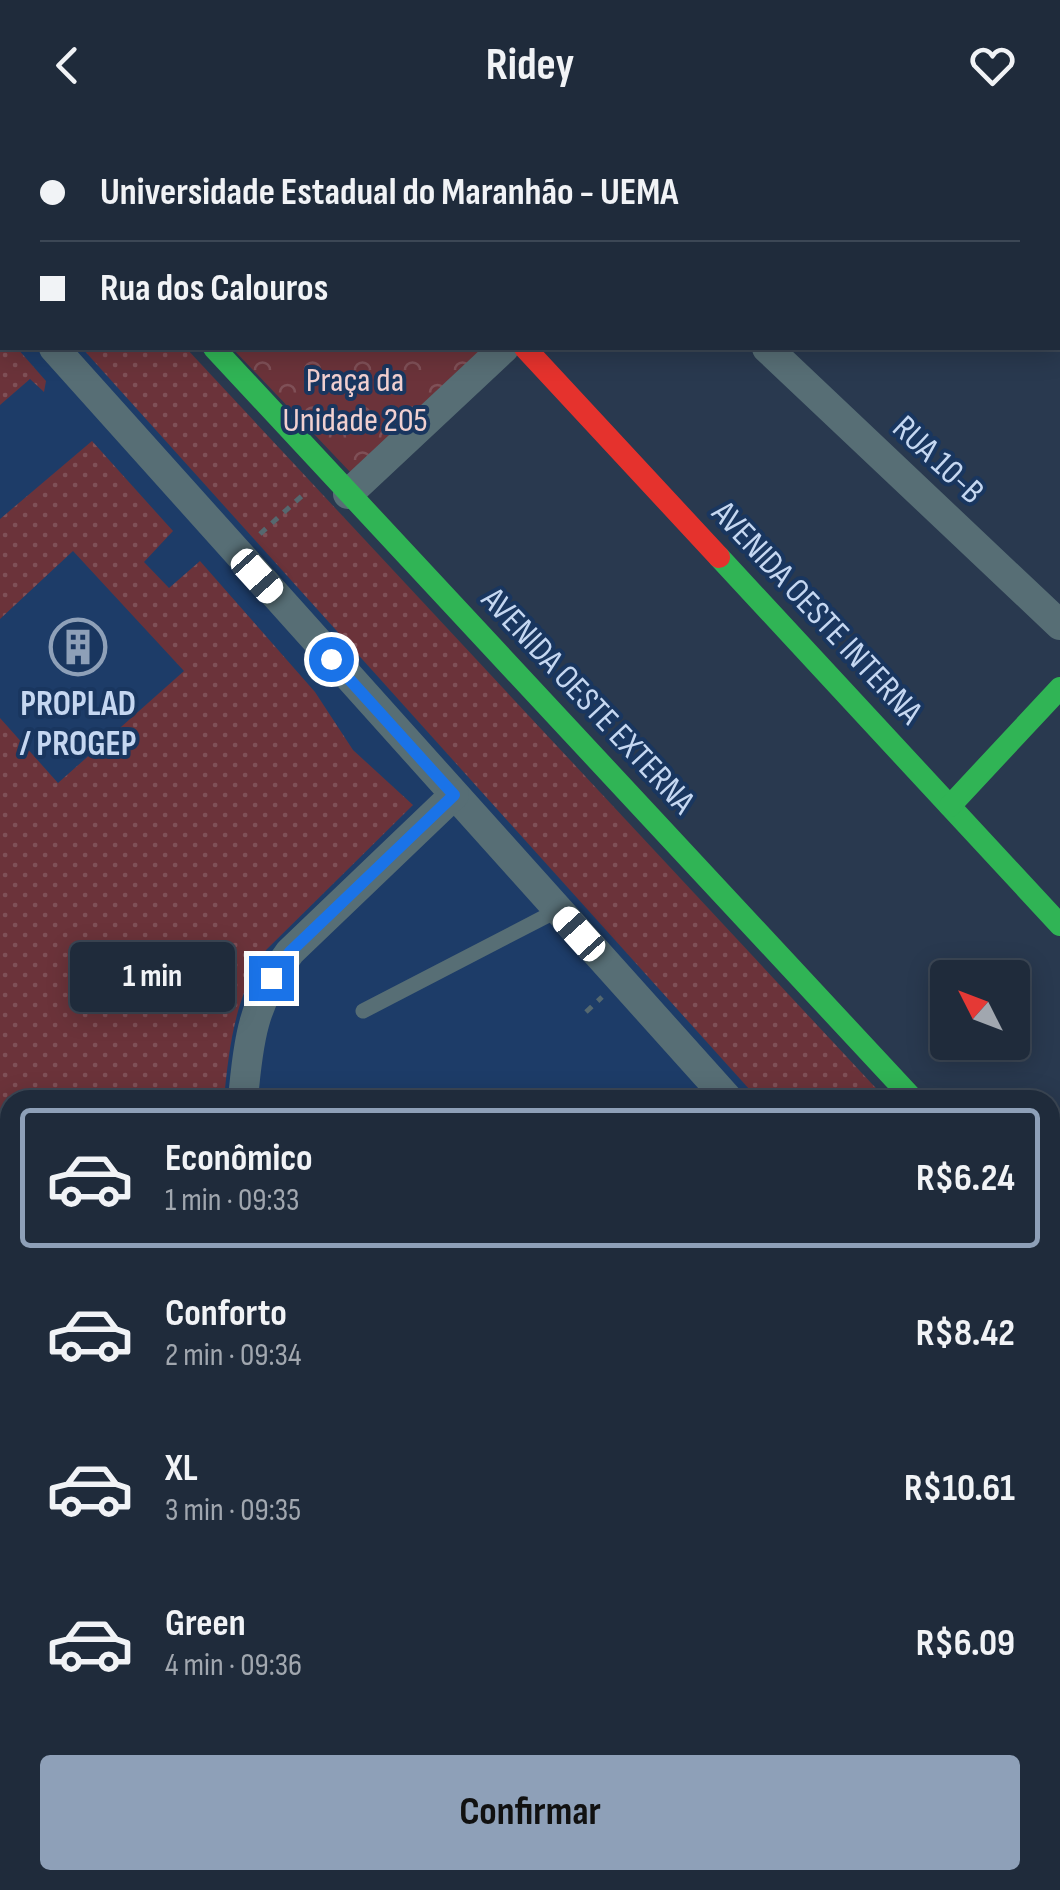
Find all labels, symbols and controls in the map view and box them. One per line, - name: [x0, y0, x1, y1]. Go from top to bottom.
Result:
- icon: back: [40, 38, 95, 93]
- text: Ridey: [486, 38, 574, 93]
- icon: heart: [965, 38, 1020, 93]
- text: Universidade Estadual do Maranhão - UEMA: [100, 170, 678, 215]
- text: Rua dos Calouros: [100, 266, 328, 311]
- park label: Praça da Unidade 205: [282, 359, 428, 442]
- street label: RUA 10-B: [883, 407, 993, 513]
- street label: AVENIDA OESTE INTERNA: [702, 492, 932, 734]
- car: [226, 544, 288, 608]
- street label: AVENIDA OESTE EXTERNA: [471, 578, 705, 824]
- building icon: PROPLAD / PROGEP: [48, 617, 108, 677]
- route start: [309, 637, 354, 682]
- place label: PROPLAD / PROGEP: [19, 683, 137, 766]
- car: [548, 902, 610, 966]
- callout: 1 min: [71, 943, 236, 1013]
- route end: [249, 956, 294, 1001]
- text: 1 min: [123, 957, 182, 996]
- north arrow: [930, 960, 1030, 1060]
- map controls: [930, 960, 1030, 1060]
- icon: car: [45, 1133, 135, 1223]
- text: Econômico: [165, 1136, 313, 1181]
- text: R$6.24: [916, 1156, 1015, 1201]
- text: 1 min · 09:33: [165, 1181, 299, 1220]
- icon: car: [45, 1288, 135, 1378]
- text: Conforto: [165, 1291, 287, 1336]
- text: R$8.42: [916, 1311, 1015, 1356]
- text: 2 min · 09:34: [165, 1336, 301, 1375]
- icon: car: [45, 1443, 135, 1533]
- text: XL: [165, 1446, 198, 1491]
- text: R$10.61: [904, 1466, 1015, 1511]
- text: 3 min · 09:35: [165, 1491, 301, 1530]
- icon: car: [45, 1598, 135, 1688]
- text: Green: [165, 1601, 246, 1646]
- text: R$6.09: [916, 1621, 1015, 1666]
- text: 4 min · 09:36: [165, 1646, 302, 1685]
- button: Confirmar: [40, 1755, 1020, 1870]

